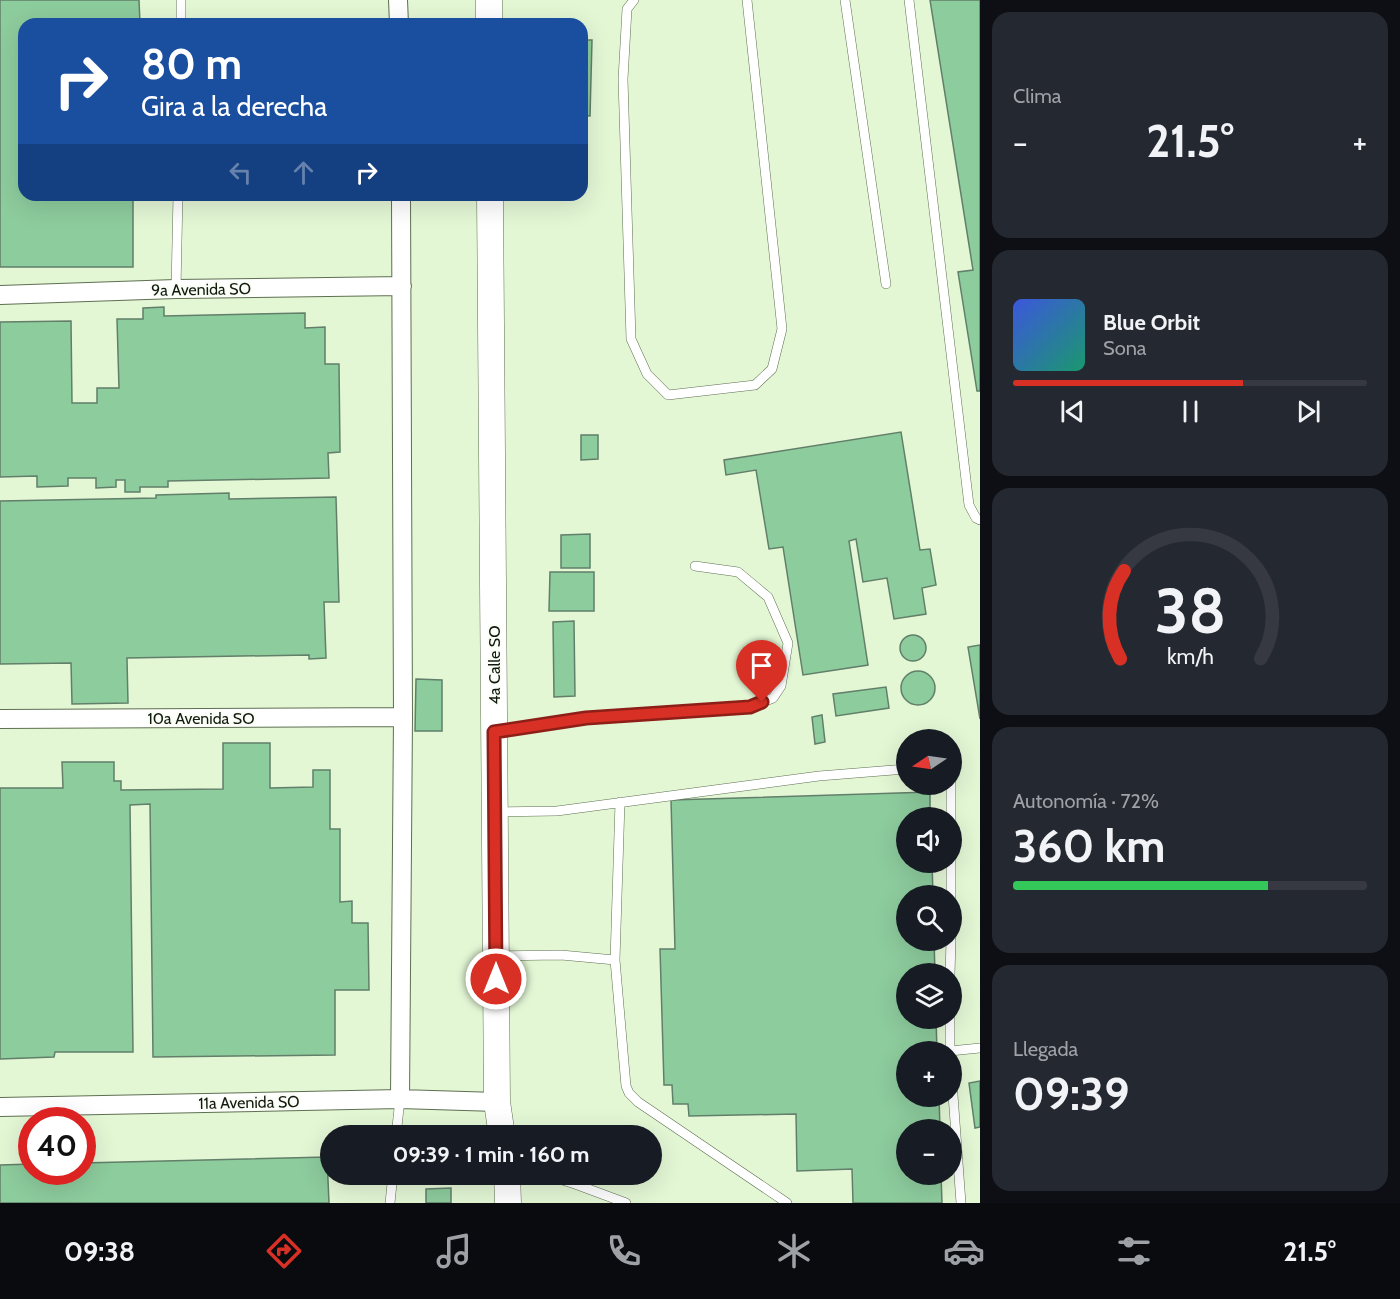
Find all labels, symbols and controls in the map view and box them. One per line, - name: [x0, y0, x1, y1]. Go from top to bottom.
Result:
- text: 80 m: [141, 38, 242, 90]
- icon: right: [42, 42, 120, 120]
- text: Clima: [1013, 84, 1061, 108]
- text: Gira a la derecha: [141, 90, 327, 123]
- text: 21.5°: [1146, 114, 1234, 168]
- text: −: [1013, 122, 1028, 162]
- text: +: [1352, 122, 1367, 162]
- icon: left: [224, 156, 257, 189]
- icon: ahead: [287, 156, 320, 189]
- icon: right: [350, 156, 383, 189]
- street label: 9a Avenida SO: [151, 279, 251, 300]
- text: Blue Orbit: [1103, 309, 1200, 336]
- text: Sona: [1103, 336, 1146, 360]
- icon: previous: [1056, 395, 1089, 428]
- icon: pause: [1174, 395, 1207, 428]
- icon: next: [1292, 395, 1325, 428]
- text: 38: [1154, 573, 1226, 649]
- street label: 4a Calle SO: [485, 626, 504, 705]
- pin: [736, 640, 787, 702]
- text: km/h: [1167, 643, 1213, 669]
- icon: arrive: [745, 649, 778, 682]
- street label: 10a Avenida SO: [147, 709, 255, 728]
- north arrow: [896, 729, 962, 795]
- map controls: [896, 729, 962, 1185]
- text: Autonomía · 72%: [1013, 789, 1159, 813]
- button: sound: [896, 807, 962, 873]
- text: 360 km: [1013, 819, 1165, 873]
- button: search: [896, 885, 962, 951]
- position arrow: [464, 947, 528, 1011]
- button: layers: [896, 963, 962, 1029]
- text: Llegada: [1013, 1037, 1078, 1061]
- button: +: [896, 1041, 962, 1107]
- text: 09:39: [1013, 1067, 1130, 1121]
- street label: 11a Avenida SO: [198, 1092, 300, 1113]
- speed limit sign: 40: [18, 1107, 96, 1185]
- button: −: [896, 1119, 962, 1185]
- text: 09:39 · 1 min · 160 m: [393, 1141, 589, 1168]
- icon: directions: [263, 1230, 305, 1272]
- icon: music: [433, 1230, 475, 1272]
- icon: phone: [603, 1230, 645, 1272]
- icon: climate: [773, 1230, 815, 1272]
- icon: car: [943, 1230, 985, 1272]
- icon: filters: [1113, 1230, 1155, 1272]
- text: 09:38: [64, 1235, 135, 1268]
- text: 21.5°: [1283, 1235, 1336, 1268]

